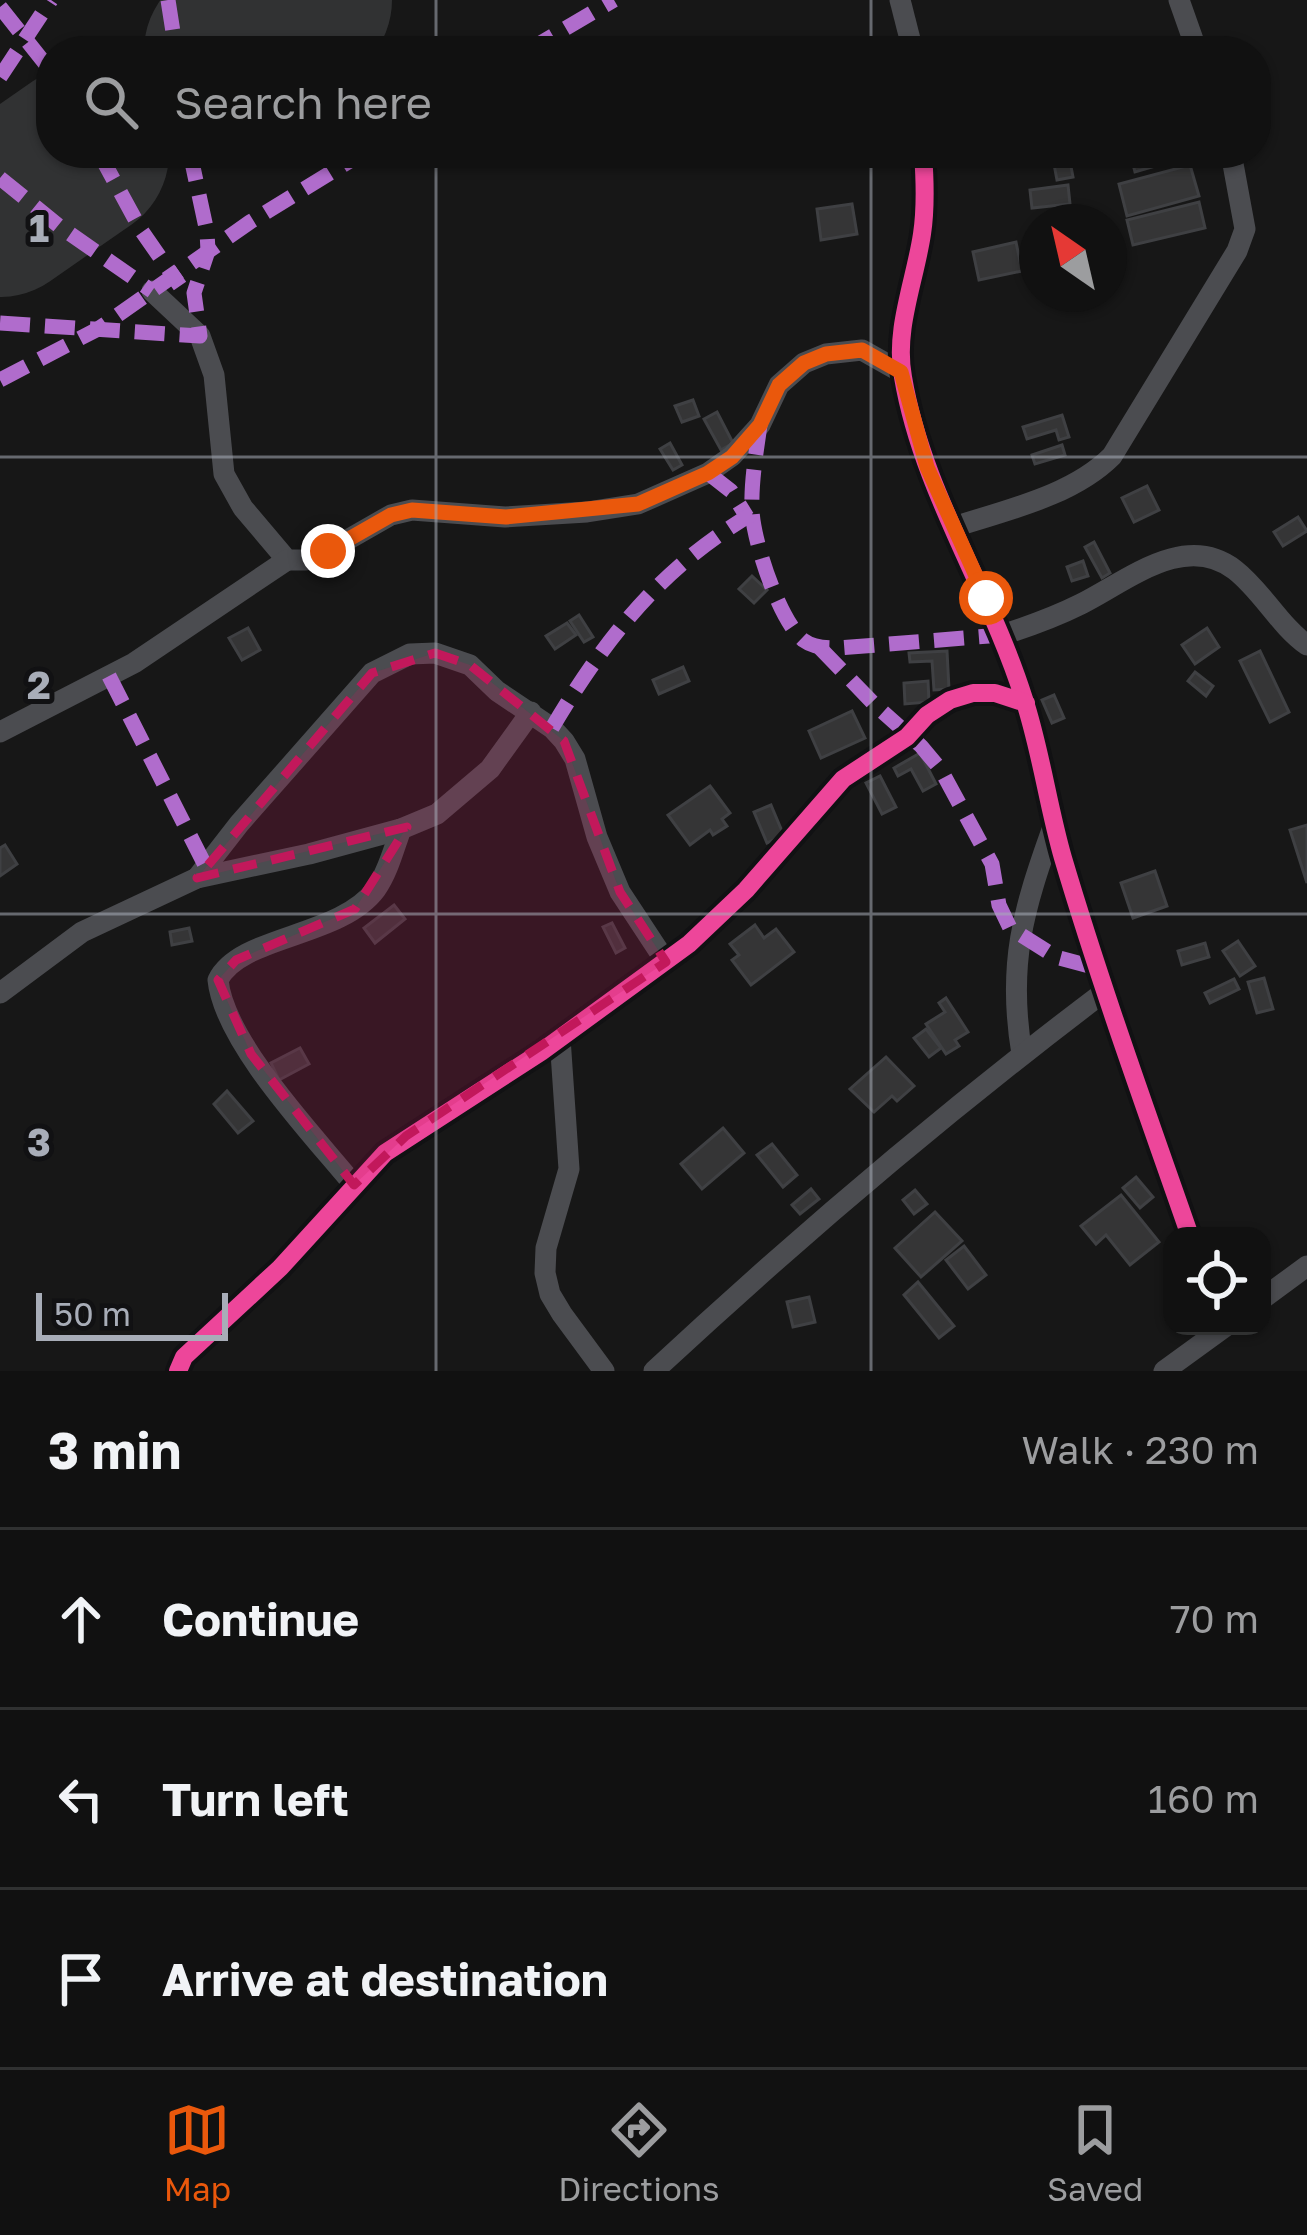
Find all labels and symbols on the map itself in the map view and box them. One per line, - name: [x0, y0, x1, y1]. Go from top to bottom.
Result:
- text: 1: [29, 204, 49, 251]
- north arrow: [1019, 204, 1127, 312]
- route end: [301, 524, 355, 578]
- route start: [959, 571, 1013, 625]
- text: 2: [27, 661, 51, 708]
- text: 3: [27, 1118, 51, 1165]
- scale bar: [36, 1287, 228, 1340]

